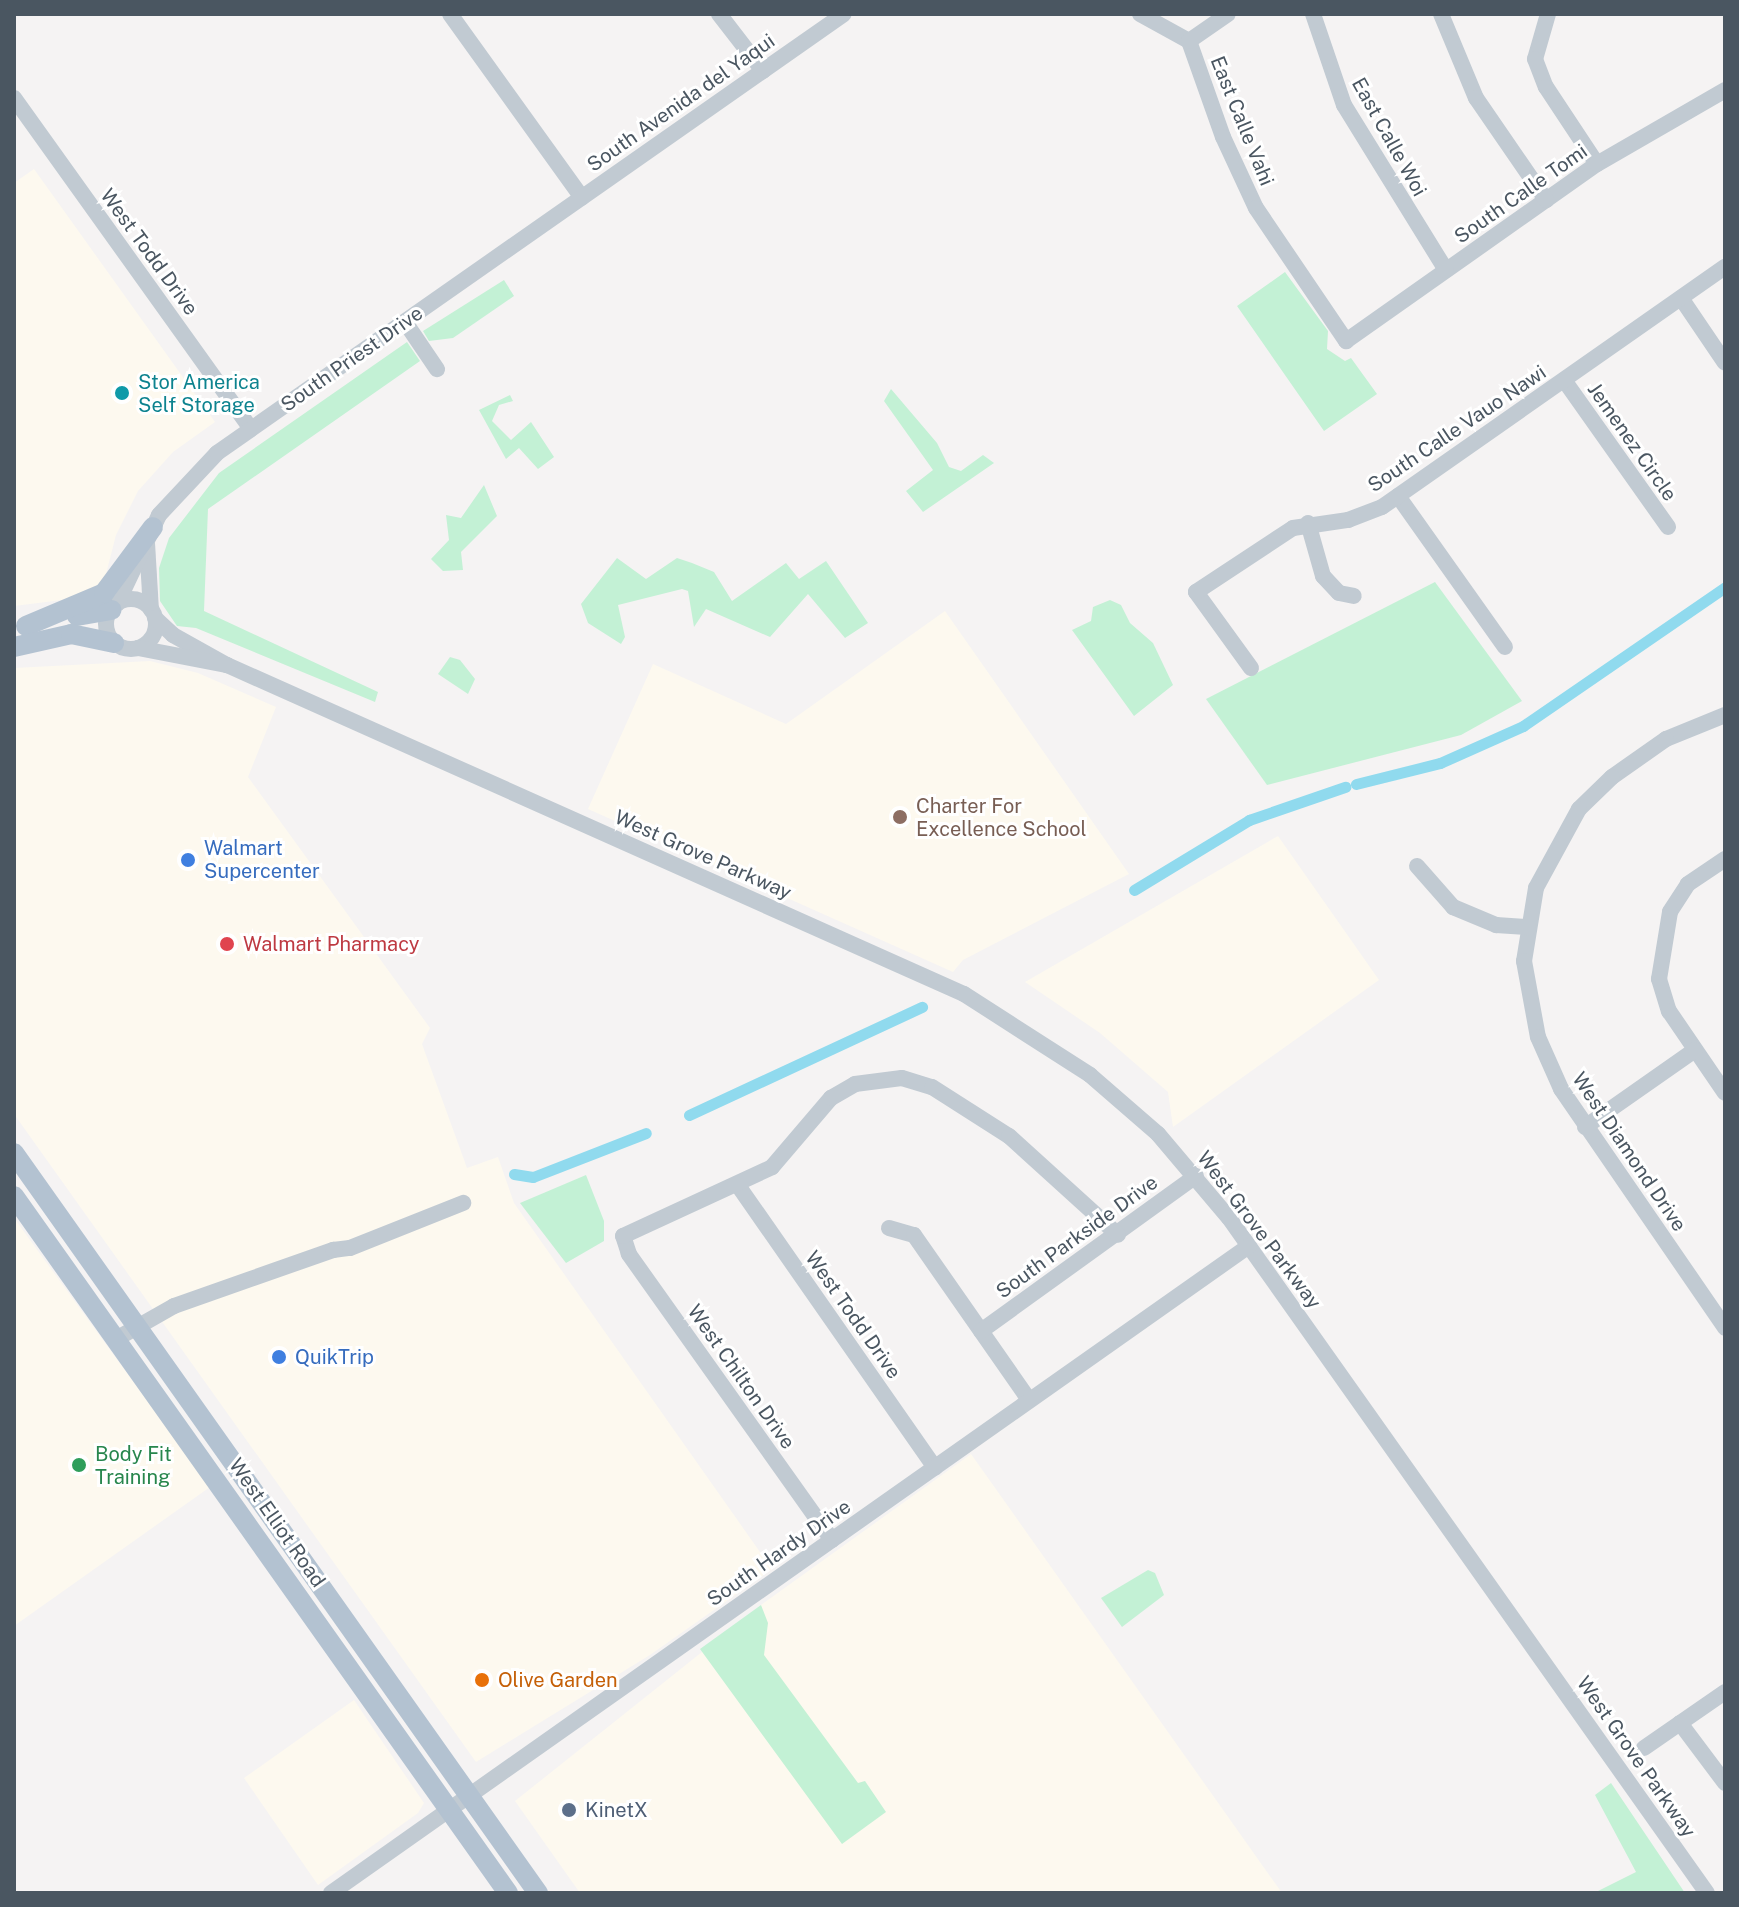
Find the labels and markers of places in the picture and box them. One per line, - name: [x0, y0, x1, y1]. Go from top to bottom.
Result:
- place label: Stor America Self Storage: [138, 370, 260, 417]
- marker: Stor America Self Storage: [113, 384, 131, 402]
- place label: Charter For Excellence School: [916, 794, 1087, 841]
- marker: Charter For Excellence School: [891, 808, 909, 826]
- place label: Walmart Supercenter: [204, 836, 320, 883]
- marker: Walmart Supercenter: [179, 851, 197, 869]
- place label: Walmart Pharmacy: [243, 932, 420, 956]
- marker: Walmart Pharmacy: [218, 935, 236, 953]
- place label: QuikTrip: [295, 1345, 374, 1369]
- marker: QuikTrip: [270, 1348, 288, 1366]
- place label: Body Fit Training: [95, 1442, 172, 1489]
- marker: Body Fit Training: [70, 1456, 88, 1474]
- place label: Olive Garden: [498, 1668, 618, 1692]
- marker: Olive Garden: [473, 1671, 491, 1689]
- place label: KinetX: [585, 1798, 648, 1822]
- marker: KinetX: [560, 1801, 578, 1819]

